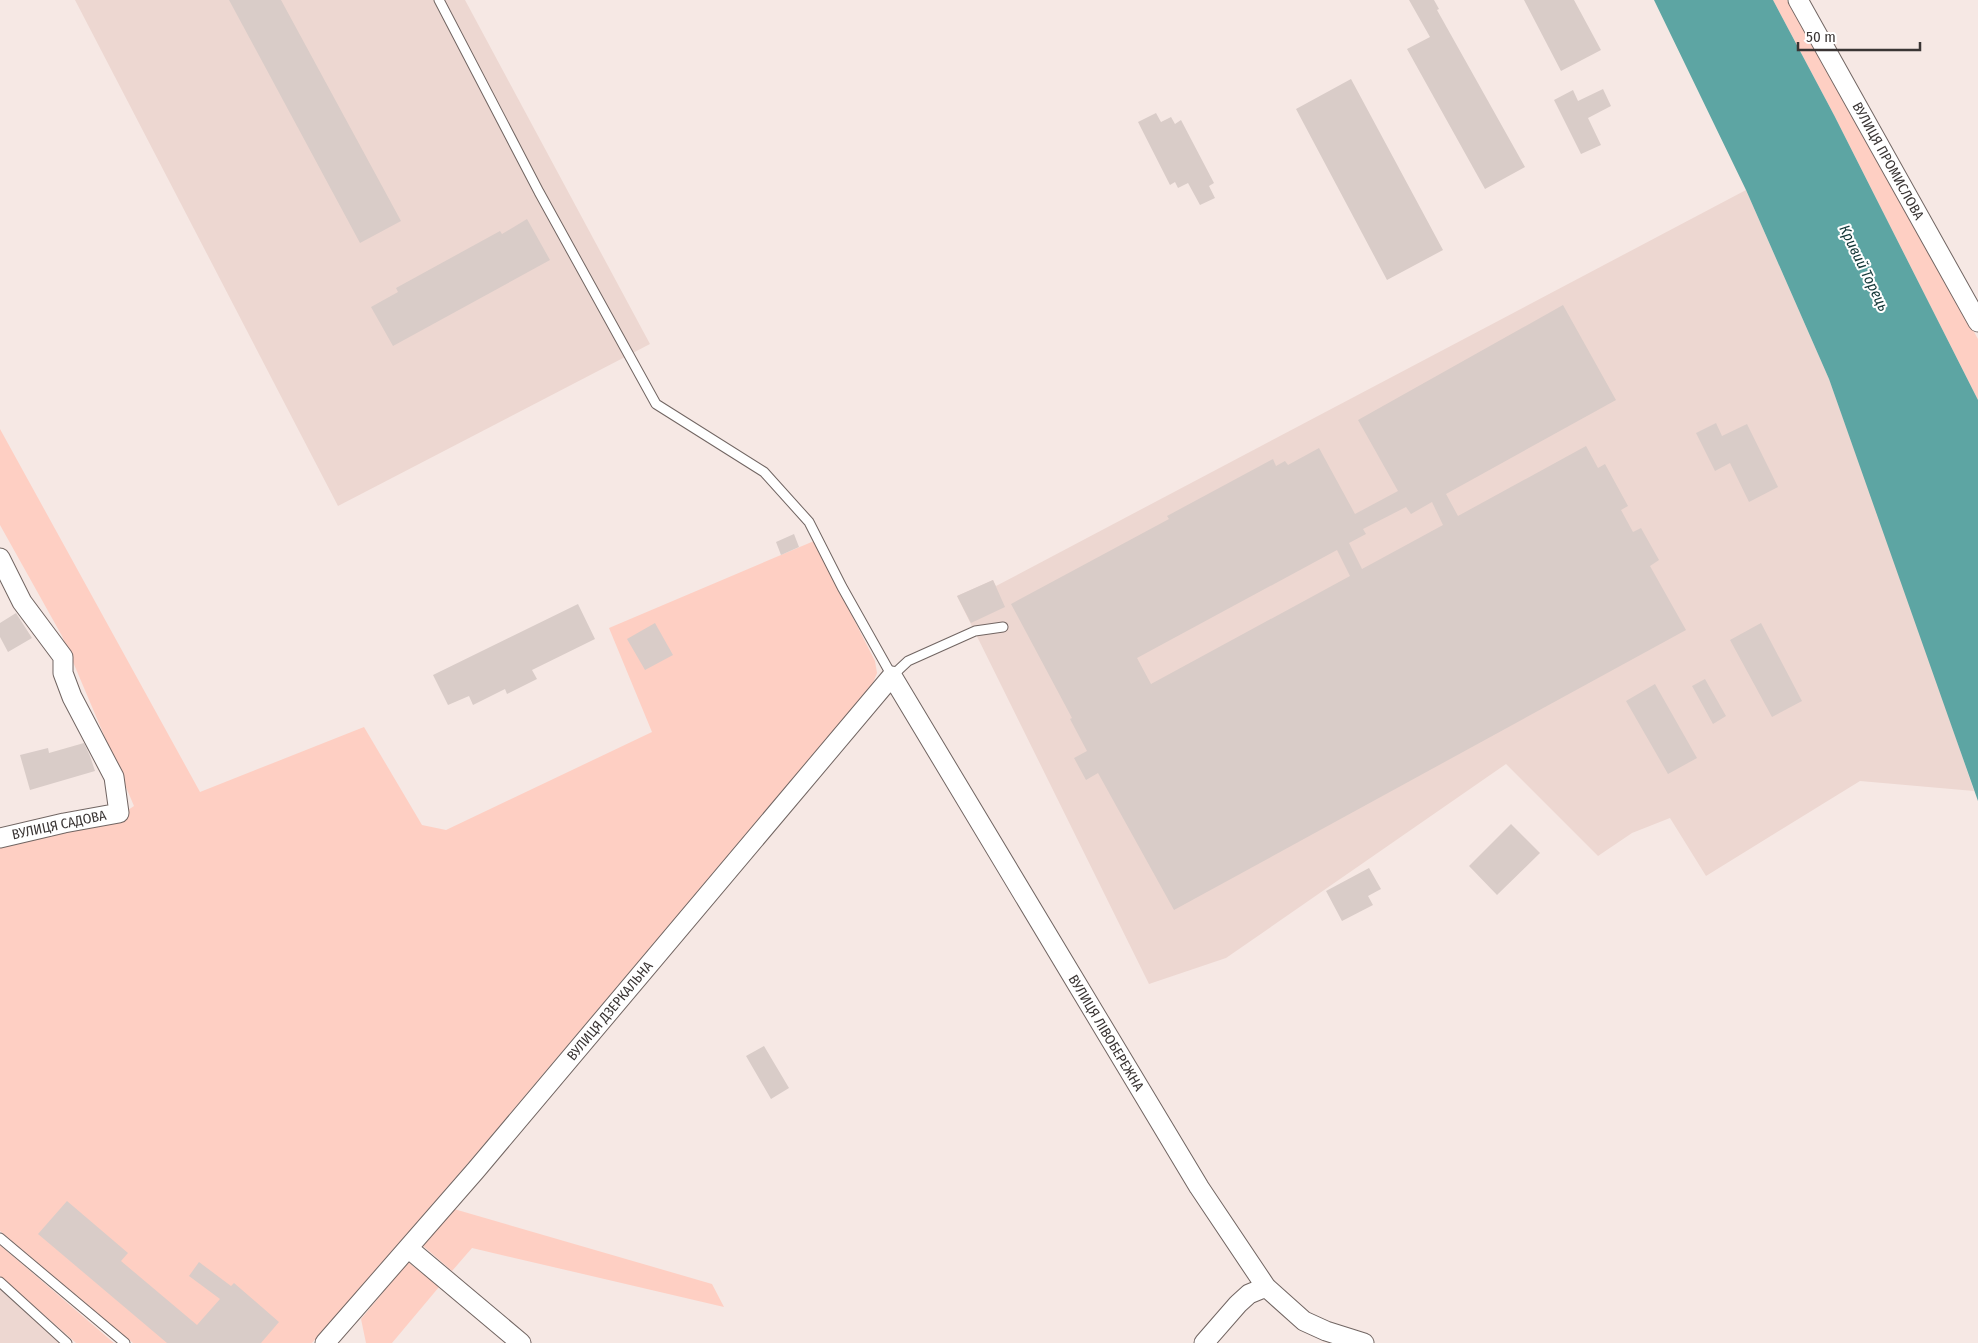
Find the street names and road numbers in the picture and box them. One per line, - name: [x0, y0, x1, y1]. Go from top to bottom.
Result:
- street label: ВУЛИЦЯ ПРОМИСЛОВА: [1849, 99, 1928, 223]
- street label: ВУЛИЦЯ САДОВА: [10, 807, 108, 843]
- street label: ВУЛИЦЯ ДЗЕРКАЛЬНА: [563, 957, 657, 1064]
- street label: ВУЛИЦЯ ЛІВОБЕРЕЖНА: [1065, 972, 1148, 1095]

